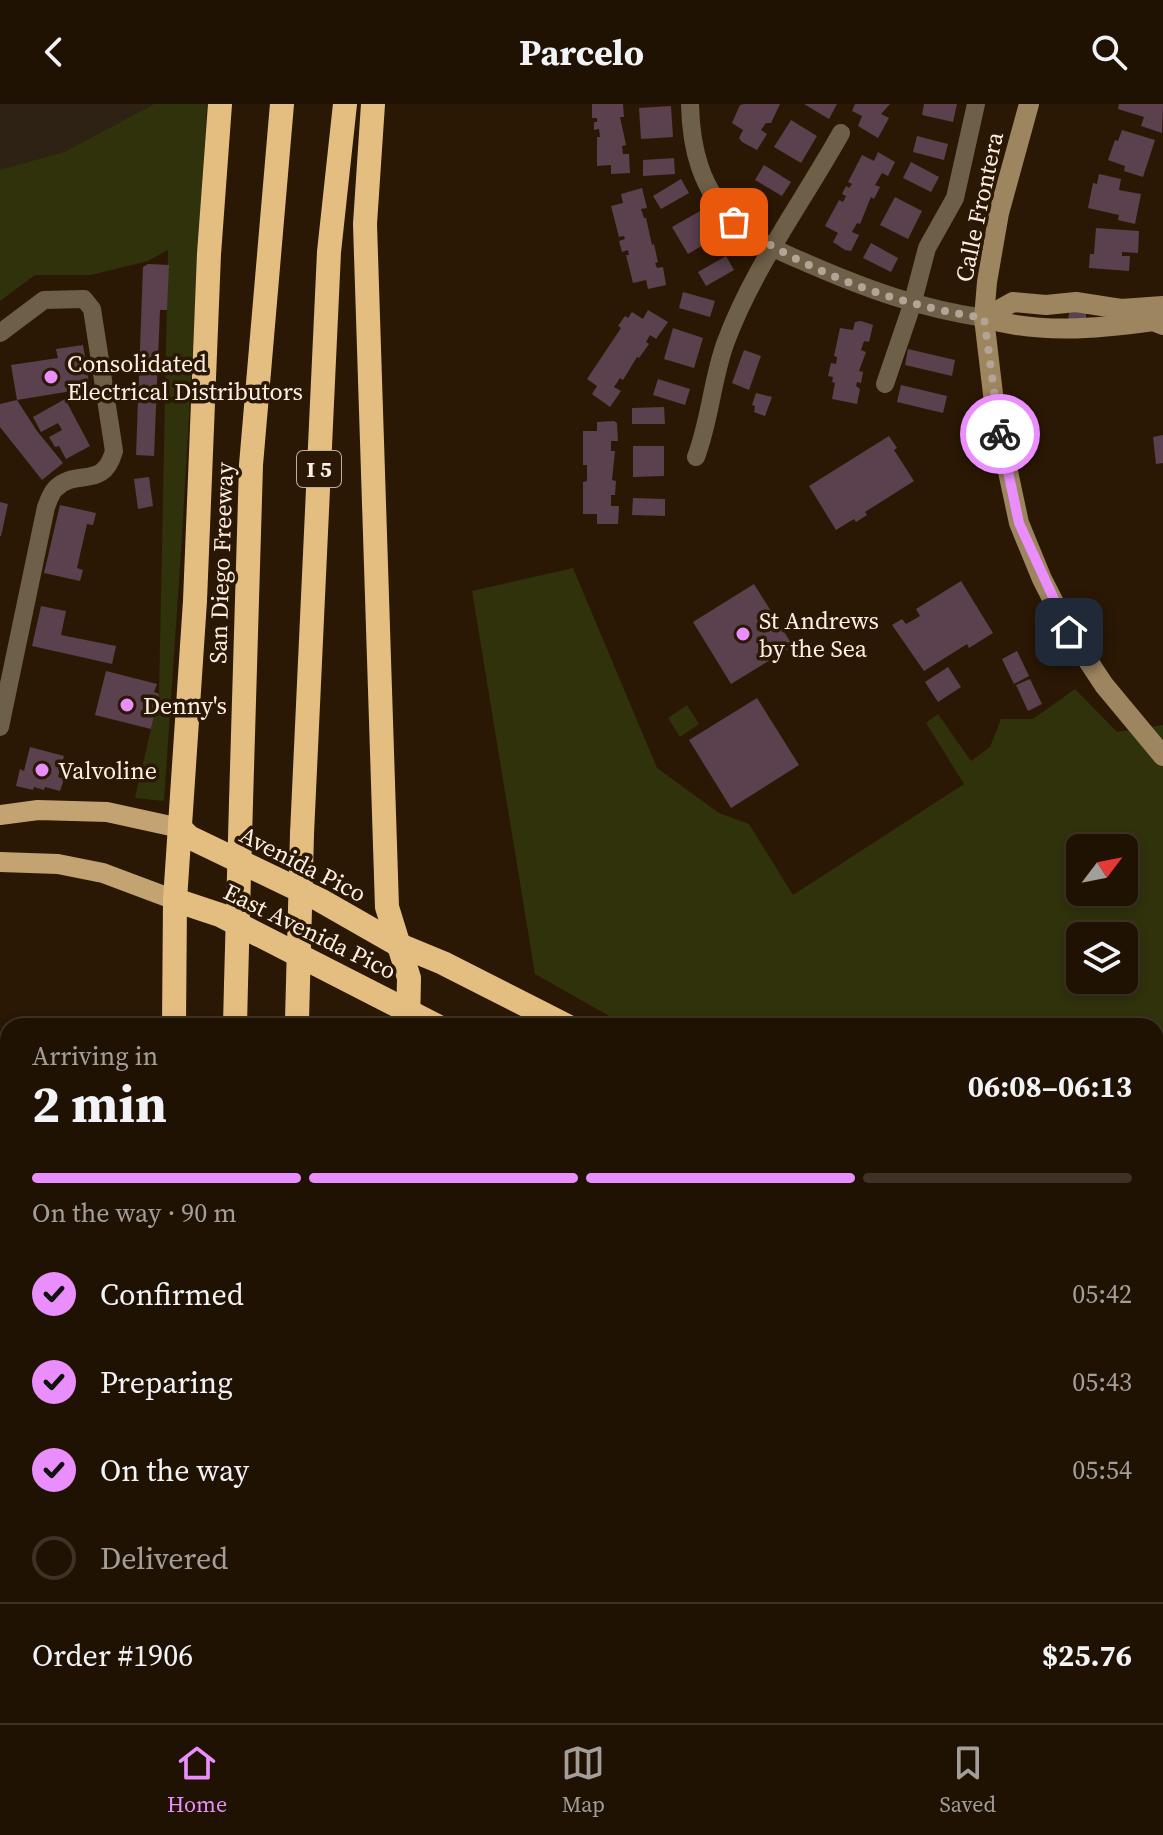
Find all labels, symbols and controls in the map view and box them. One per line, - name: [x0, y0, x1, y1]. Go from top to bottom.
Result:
- text: Parcelo: [519, 28, 644, 77]
- icon: back: [32, 30, 76, 74]
- icon: search: [1087, 30, 1131, 74]
- street label: Calle Frontera: [947, 128, 1011, 285]
- pin: [700, 188, 768, 256]
- icon: bag: [712, 200, 756, 244]
- place label: Consolidated Electrical Distributors: [67, 347, 303, 408]
- marker: Consolidated Electrical Distributors: [42, 368, 60, 386]
- courier: [960, 394, 1040, 474]
- icon: bike: [978, 412, 1022, 456]
- road number: I 5: [297, 451, 341, 487]
- street label: San Diego Freeway: [201, 461, 241, 664]
- pin: [1035, 598, 1103, 666]
- place label: St Andrews by the Sea: [759, 604, 879, 665]
- icon: home: [1047, 610, 1091, 654]
- marker: St Andrews by the Sea: [734, 625, 752, 643]
- place label: Denny's: [143, 689, 227, 722]
- marker: Denny's: [118, 696, 136, 714]
- place label: Valvoline: [58, 754, 157, 787]
- marker: Valvoline: [33, 761, 51, 779]
- street label: Avenida Pico: [234, 818, 372, 910]
- north arrow: [1066, 834, 1138, 906]
- map controls: [1066, 834, 1138, 994]
- street label: East Avenida Pico: [218, 875, 402, 987]
- button: layers: [1066, 922, 1138, 994]
- text: Arriving in: [32, 1038, 158, 1074]
- text: 06:08–06:13: [968, 1066, 1132, 1107]
- text: 2 min: [32, 1068, 167, 1139]
- text: On the way · 90 m: [32, 1195, 237, 1231]
- icon: check: [32, 1272, 76, 1316]
- text: Confirmed: [100, 1274, 244, 1315]
- text: 05:42: [1072, 1276, 1132, 1312]
- icon: check: [32, 1360, 76, 1404]
- text: Preparing: [100, 1362, 233, 1403]
- text: 05:43: [1072, 1364, 1132, 1400]
- icon: check: [32, 1448, 76, 1492]
- text: On the way: [100, 1450, 249, 1491]
- text: 05:54: [1072, 1452, 1132, 1488]
- text: Delivered: [100, 1538, 228, 1579]
- text: Order #1906: [32, 1635, 193, 1676]
- text: $25.76: [1042, 1635, 1132, 1676]
- tab: Home: [167, 1741, 227, 1819]
- tab: Map: [561, 1741, 605, 1819]
- tab: Saved: [940, 1741, 996, 1819]

